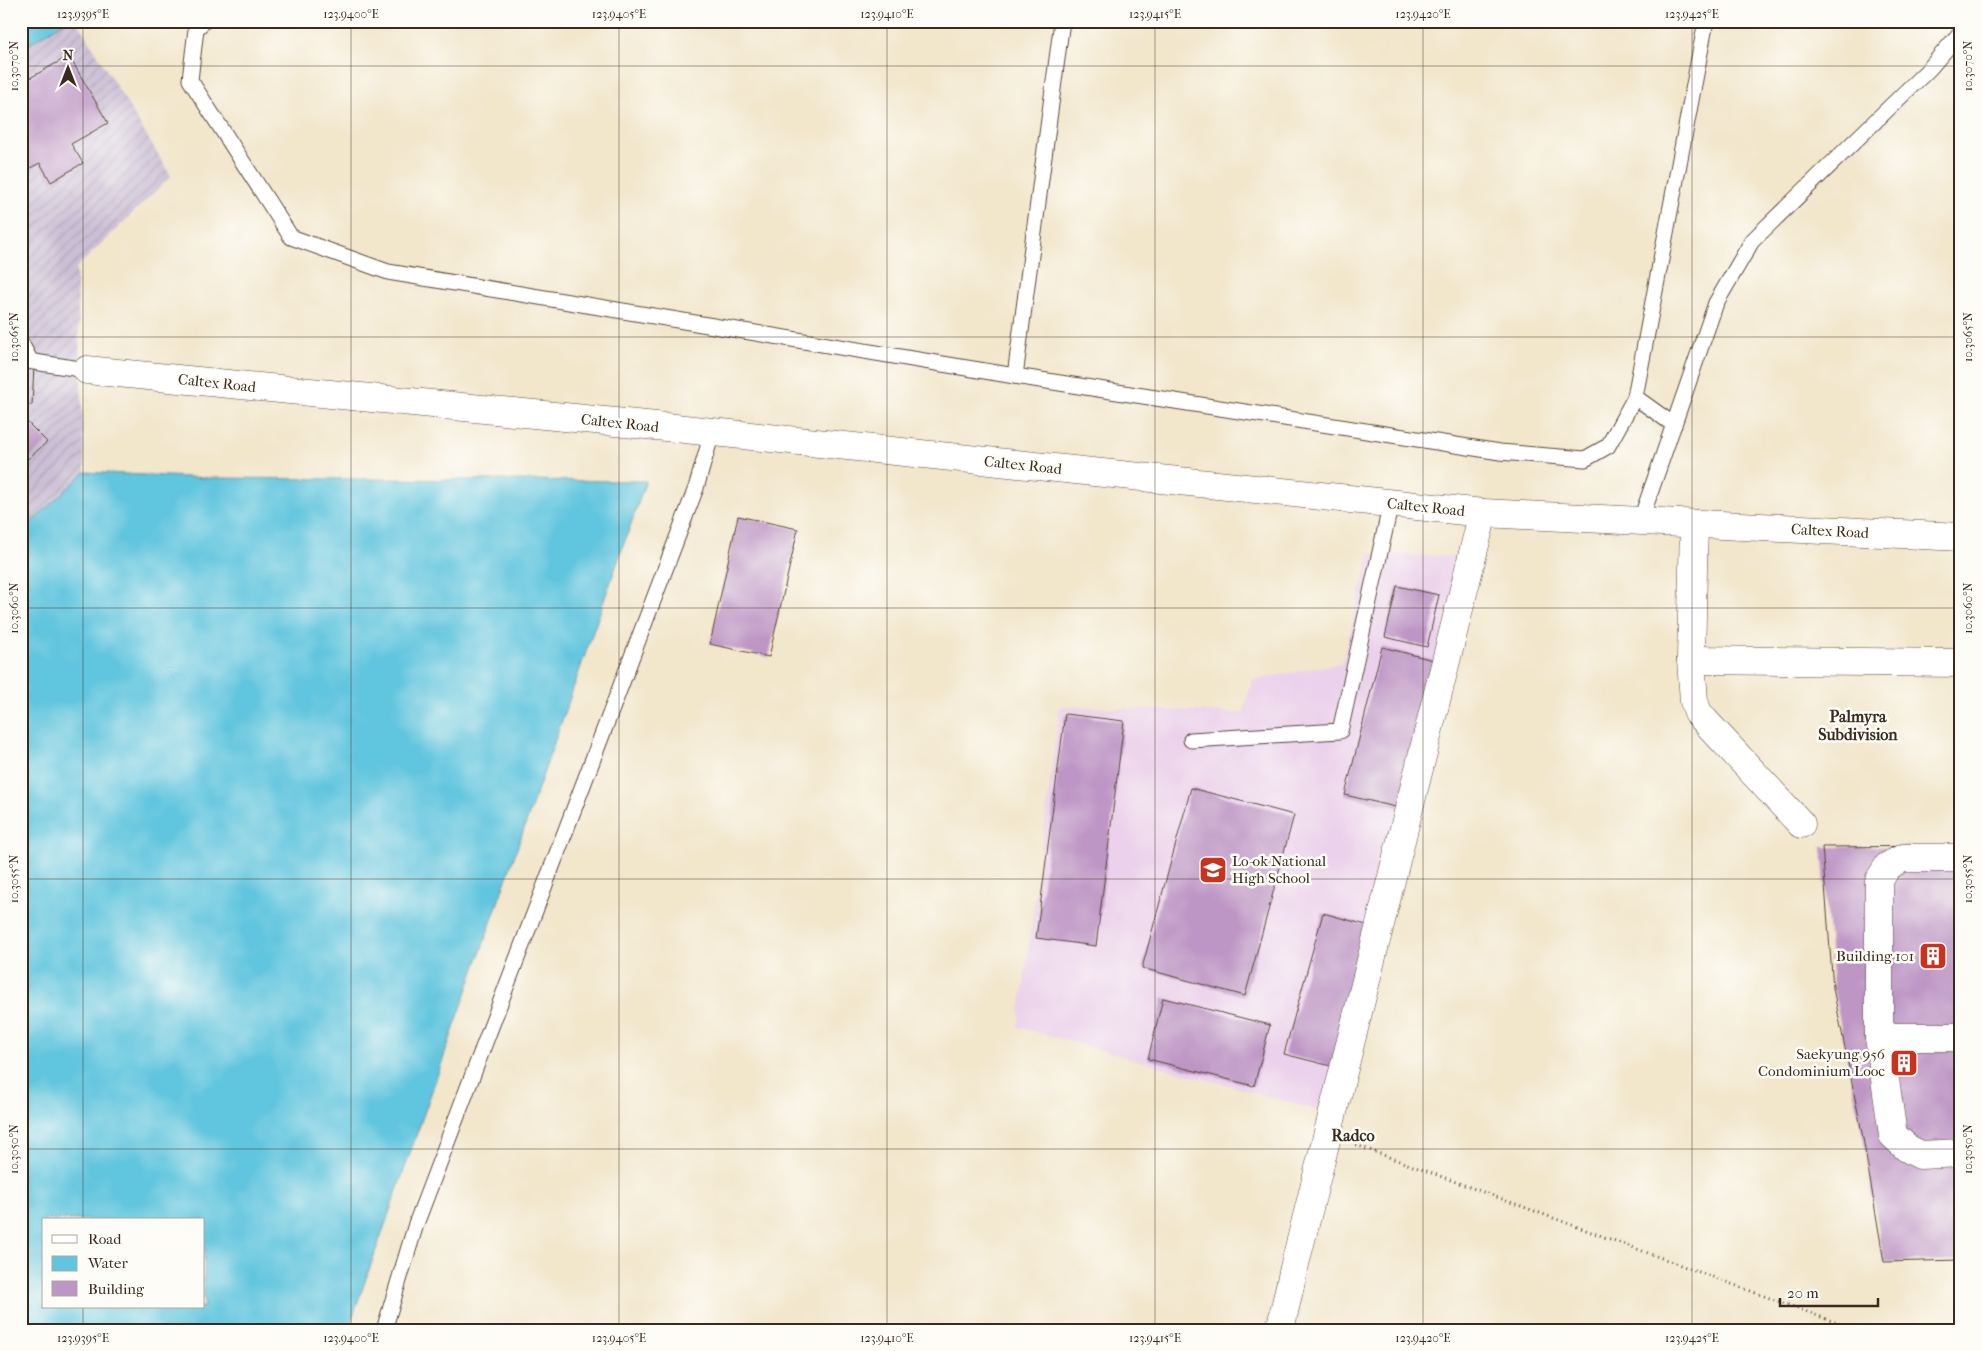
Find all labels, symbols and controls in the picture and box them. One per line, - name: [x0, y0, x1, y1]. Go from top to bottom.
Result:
- text: 123.9395°E: [57, 7, 109, 21]
- text: 123.9400°E: [323, 7, 379, 21]
- text: 123.9405°E: [592, 7, 646, 21]
- text: 123.9410°E: [860, 7, 914, 21]
- text: 123.9415°E: [1129, 7, 1181, 21]
- text: 123.9420°E: [1395, 7, 1451, 21]
- text: 123.9425°E: [1665, 7, 1719, 21]
- text: 10.3070°N: [7, 41, 21, 91]
- text: 10.3070°N: [1961, 41, 1975, 91]
- north arrow: [42, 42, 92, 92]
- text: N: [63, 47, 74, 64]
- text: 10.3065°N: [7, 312, 21, 362]
- text: 10.3065°N: [1961, 312, 1975, 362]
- street label: Caltex Road: [177, 370, 258, 396]
- street label: Caltex Road: [580, 410, 661, 436]
- street label: Caltex Road: [983, 452, 1064, 478]
- street label: Caltex Road: [1386, 494, 1467, 520]
- street label: Caltex Road: [1790, 520, 1870, 542]
- text: 10.3060°N: [7, 582, 21, 634]
- text: 10.3060°N: [1961, 582, 1975, 634]
- district label: Palmyra Subdivision: [1818, 707, 1898, 744]
- place label: Lo-ok National High School: [1232, 852, 1326, 887]
- text: 10.3055°N: [7, 855, 21, 903]
- school or university icon: Lo-ok National High School: [1198, 855, 1228, 885]
- text: 10.3055°N: [1961, 855, 1975, 903]
- building icon: Building 101: [1918, 941, 1948, 971]
- place label: Building 101: [1836, 947, 1914, 965]
- place label: Saekyung 956 Condominium Looc: [1758, 1045, 1886, 1080]
- building icon: Saekyung 956 Condominium Looc: [1889, 1048, 1919, 1078]
- text: 10.3050°N: [7, 1124, 21, 1174]
- text: 10.3050°N: [1961, 1124, 1975, 1174]
- district label: Radco: [1331, 1126, 1375, 1145]
- legend: [42, 1218, 205, 1308]
- text: Road: [88, 1230, 122, 1248]
- text: Water: [87, 1254, 128, 1272]
- scale bar: [1780, 1276, 1877, 1308]
- text: Building: [88, 1280, 145, 1298]
- text: 20 m: [1787, 1284, 1819, 1302]
- text: 123.9395°E: [57, 1331, 109, 1345]
- text: 123.9400°E: [323, 1331, 379, 1345]
- text: 123.9405°E: [592, 1331, 646, 1345]
- text: 123.9410°E: [860, 1331, 914, 1345]
- text: 123.9415°E: [1129, 1331, 1181, 1345]
- text: 123.9420°E: [1395, 1331, 1451, 1345]
- text: 123.9425°E: [1665, 1331, 1719, 1345]

